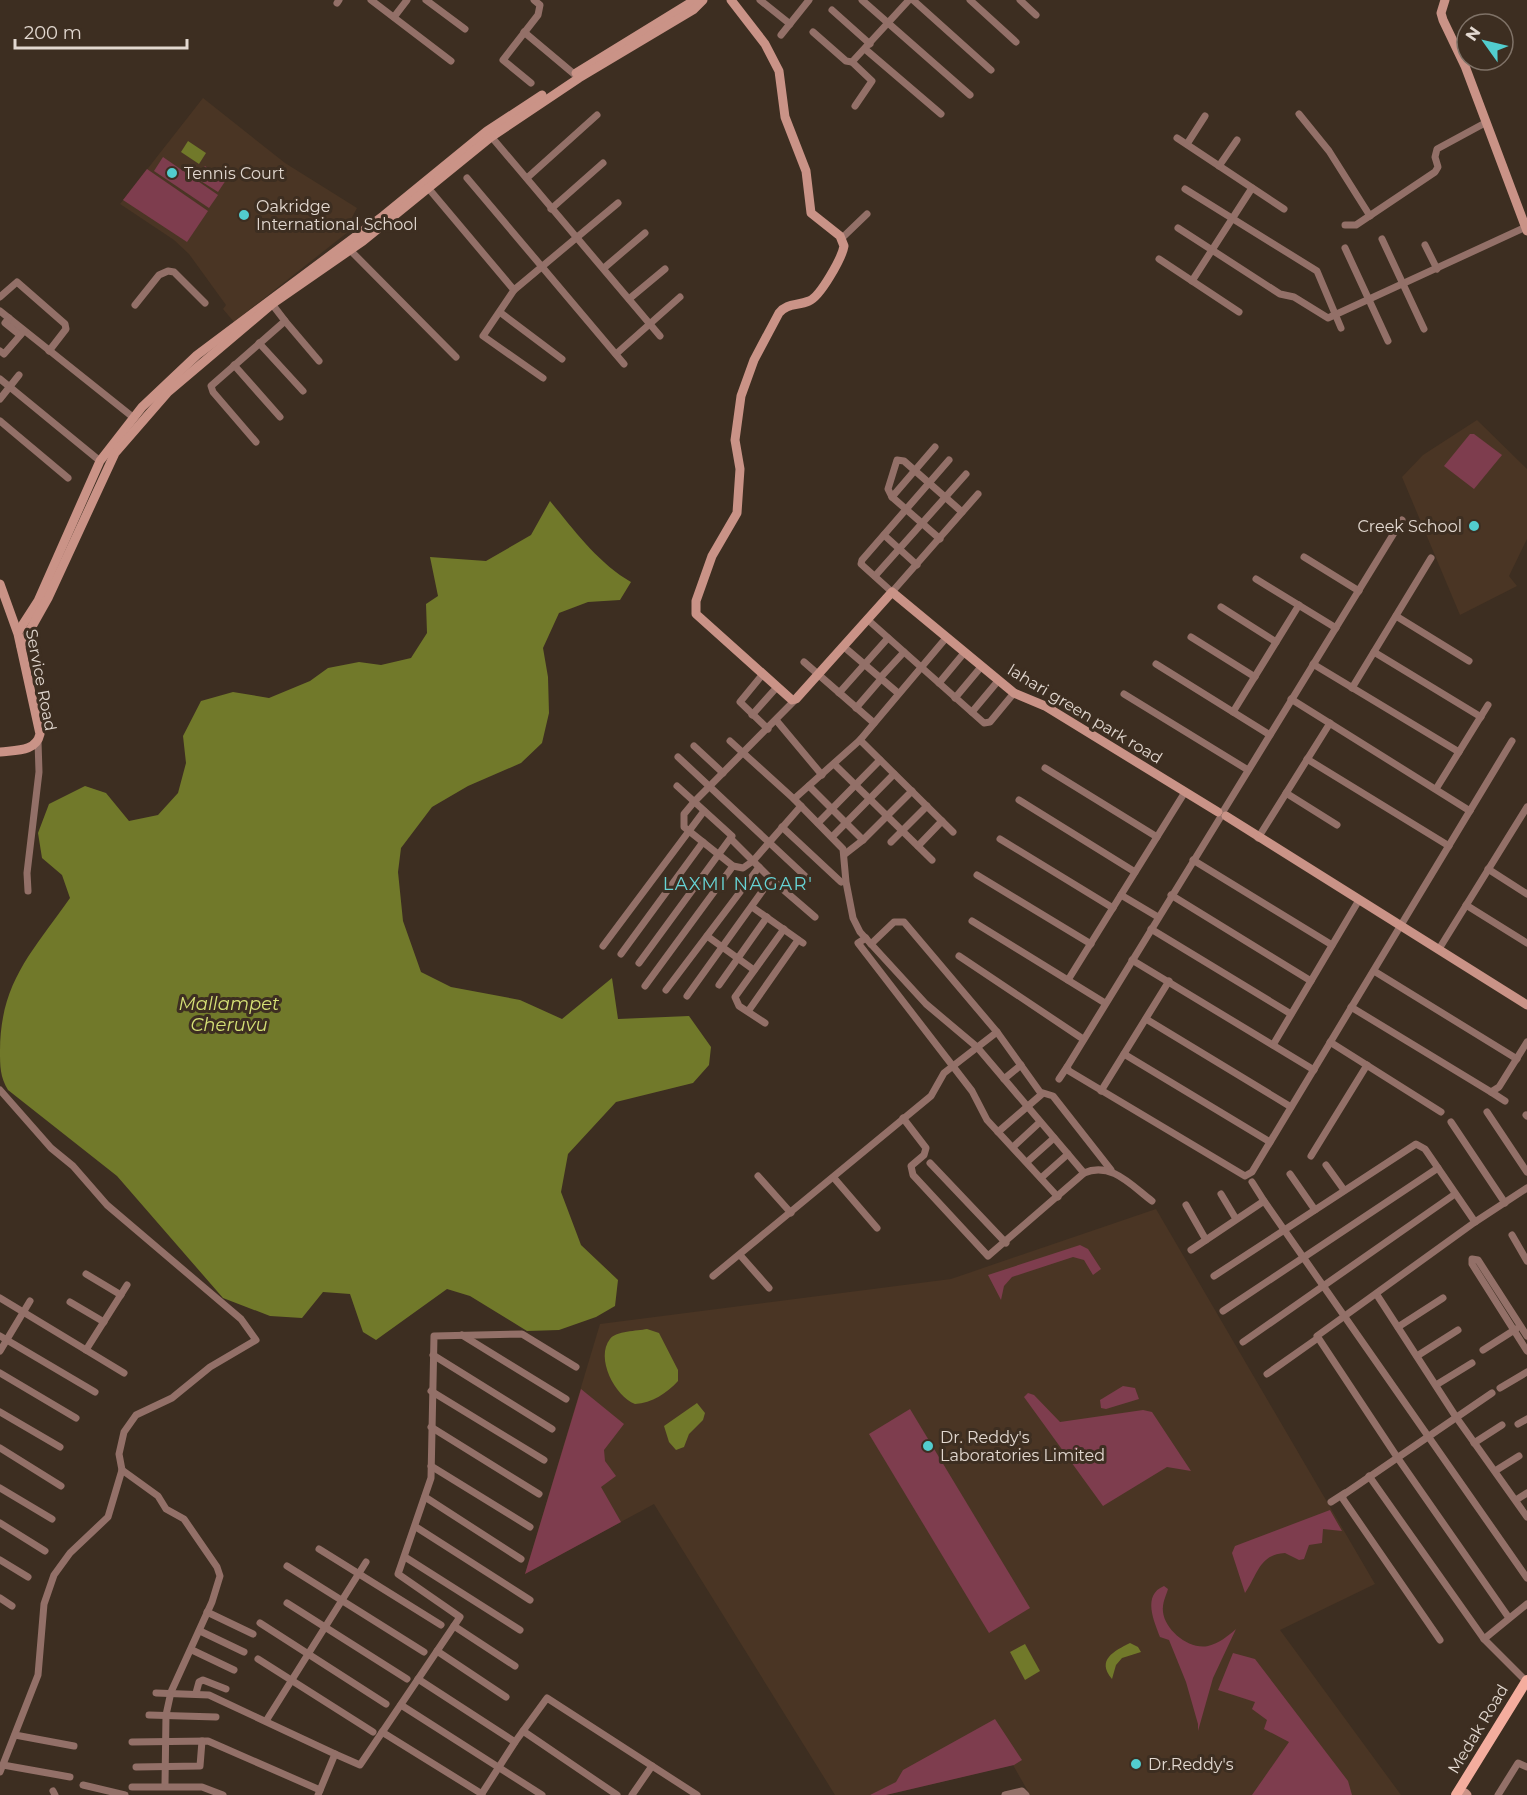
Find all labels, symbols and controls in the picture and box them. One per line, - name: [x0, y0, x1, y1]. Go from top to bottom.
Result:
- scale bar: [15, 12, 188, 50]
- north arrow: [1455, 12, 1515, 72]
- text: 200 m: [24, 22, 82, 44]
- text: N: [1461, 23, 1484, 45]
- place label: Tennis Court: [184, 164, 285, 183]
- marker: Tennis Court: [165, 166, 179, 180]
- place label: Oakridge International School: [256, 197, 418, 234]
- marker: Oakridge International School: [237, 208, 251, 222]
- place label: Creek School: [1357, 517, 1462, 536]
- marker: Creek School: [1467, 519, 1481, 533]
- street label: Service Road: [22, 627, 60, 733]
- street label: lahari green park road: [1004, 660, 1166, 768]
- district label: LAXMI NAGAR': [663, 873, 813, 895]
- water label: Mallampet Cheruvu: [179, 993, 280, 1036]
- place label: Dr. Reddy's Laboratories Limited: [940, 1428, 1105, 1465]
- marker: Dr. Reddy's Laboratories Limited: [921, 1439, 935, 1453]
- street label: Medak Road: [1444, 1681, 1512, 1777]
- place label: Dr.Reddy's: [1148, 1755, 1234, 1774]
- marker: Dr.Reddy's: [1129, 1757, 1143, 1771]

